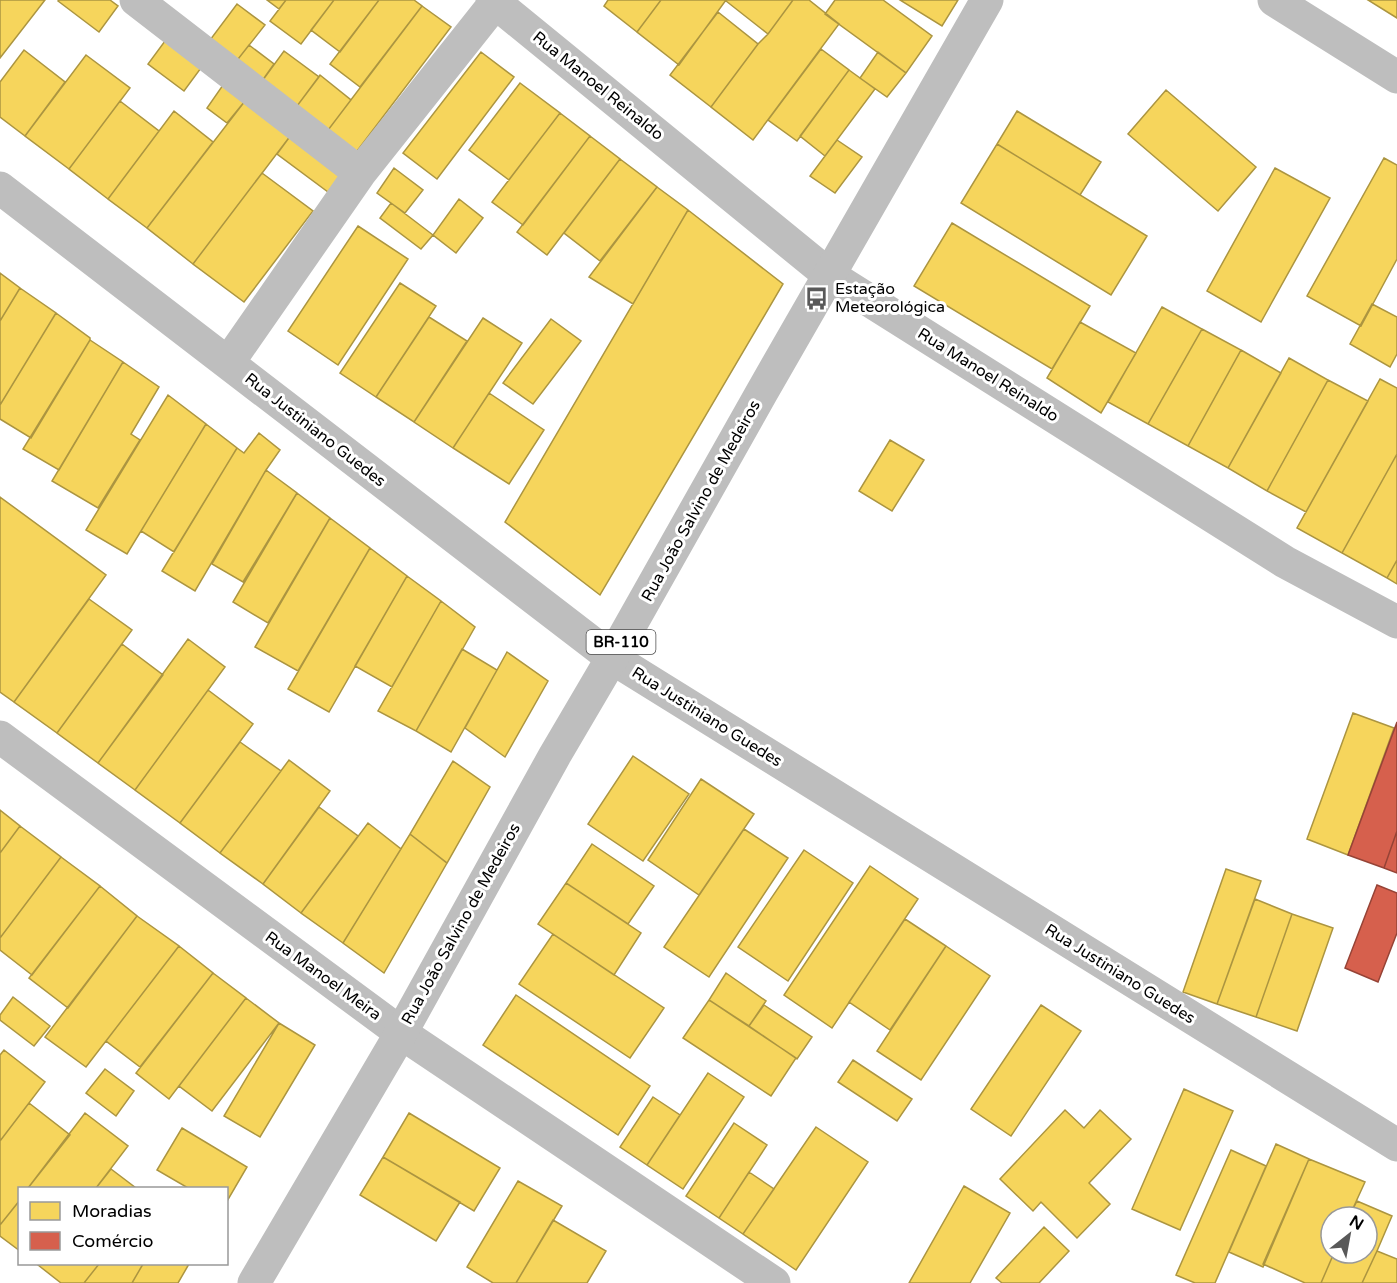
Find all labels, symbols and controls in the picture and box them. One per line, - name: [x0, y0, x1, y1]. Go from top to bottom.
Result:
- street label: Rua Manoel Reinaldo: [529, 27, 667, 145]
- place label: Estação Meteorológica: [835, 279, 945, 317]
- bus stop icon: Estação Meteorológica: [804, 285, 830, 311]
- street label: Rua Manoel Reinaldo: [914, 323, 1062, 427]
- street label: Rua Justiniano Guedes: [241, 369, 389, 491]
- street label: Rua João Salvino de Medeiros: [637, 397, 765, 605]
- road number: BR-110: [586, 630, 656, 654]
- street label: Rua Justiniano Guedes: [628, 663, 786, 771]
- street label: Rua João Salvino de Medeiros: [397, 820, 525, 1028]
- street label: Rua Justiniano Guedes: [1041, 920, 1199, 1028]
- street label: Rua Manoel Meira: [261, 927, 385, 1025]
- legend: [18, 1187, 228, 1265]
- text: Moradias: [72, 1200, 152, 1222]
- north arrow: [1319, 1205, 1379, 1265]
- text: N: [1346, 1211, 1367, 1235]
- text: Comércio: [72, 1230, 154, 1252]

